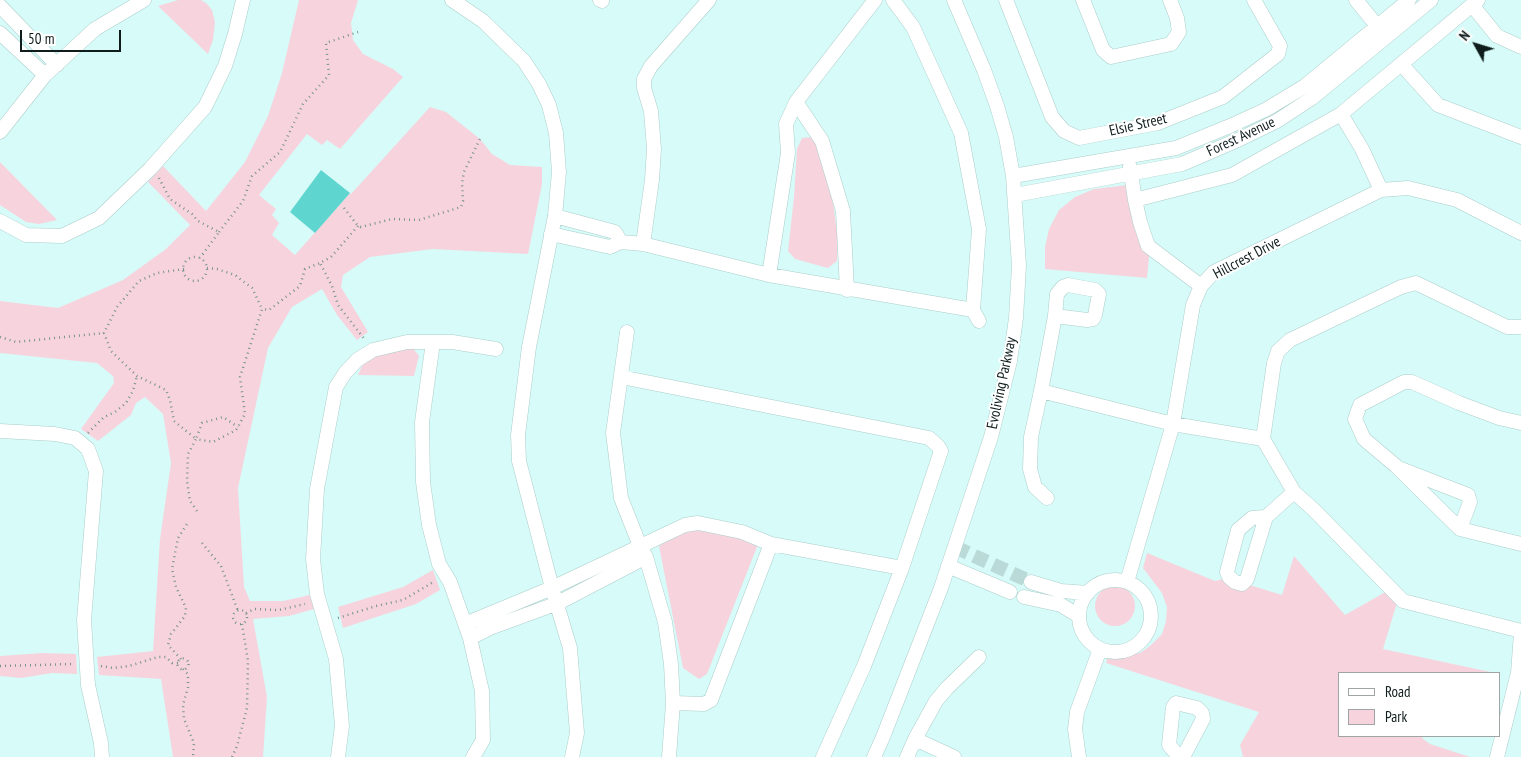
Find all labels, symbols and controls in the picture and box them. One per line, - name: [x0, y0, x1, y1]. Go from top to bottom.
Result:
- scale bar: [22, 20, 124, 52]
- north arrow: [1451, 20, 1501, 70]
- text: N: [1455, 27, 1474, 44]
- text: 50 m: [28, 29, 54, 48]
- street label: Elsie Street: [1107, 110, 1169, 140]
- street label: Forest Avenue: [1204, 113, 1278, 161]
- street label: Hillcrest Drive: [1210, 233, 1284, 283]
- street label: Evoliving Parkway: [983, 335, 1021, 431]
- legend: [1338, 672, 1501, 737]
- text: Road: [1385, 682, 1411, 701]
- text: Park: [1385, 707, 1407, 726]

